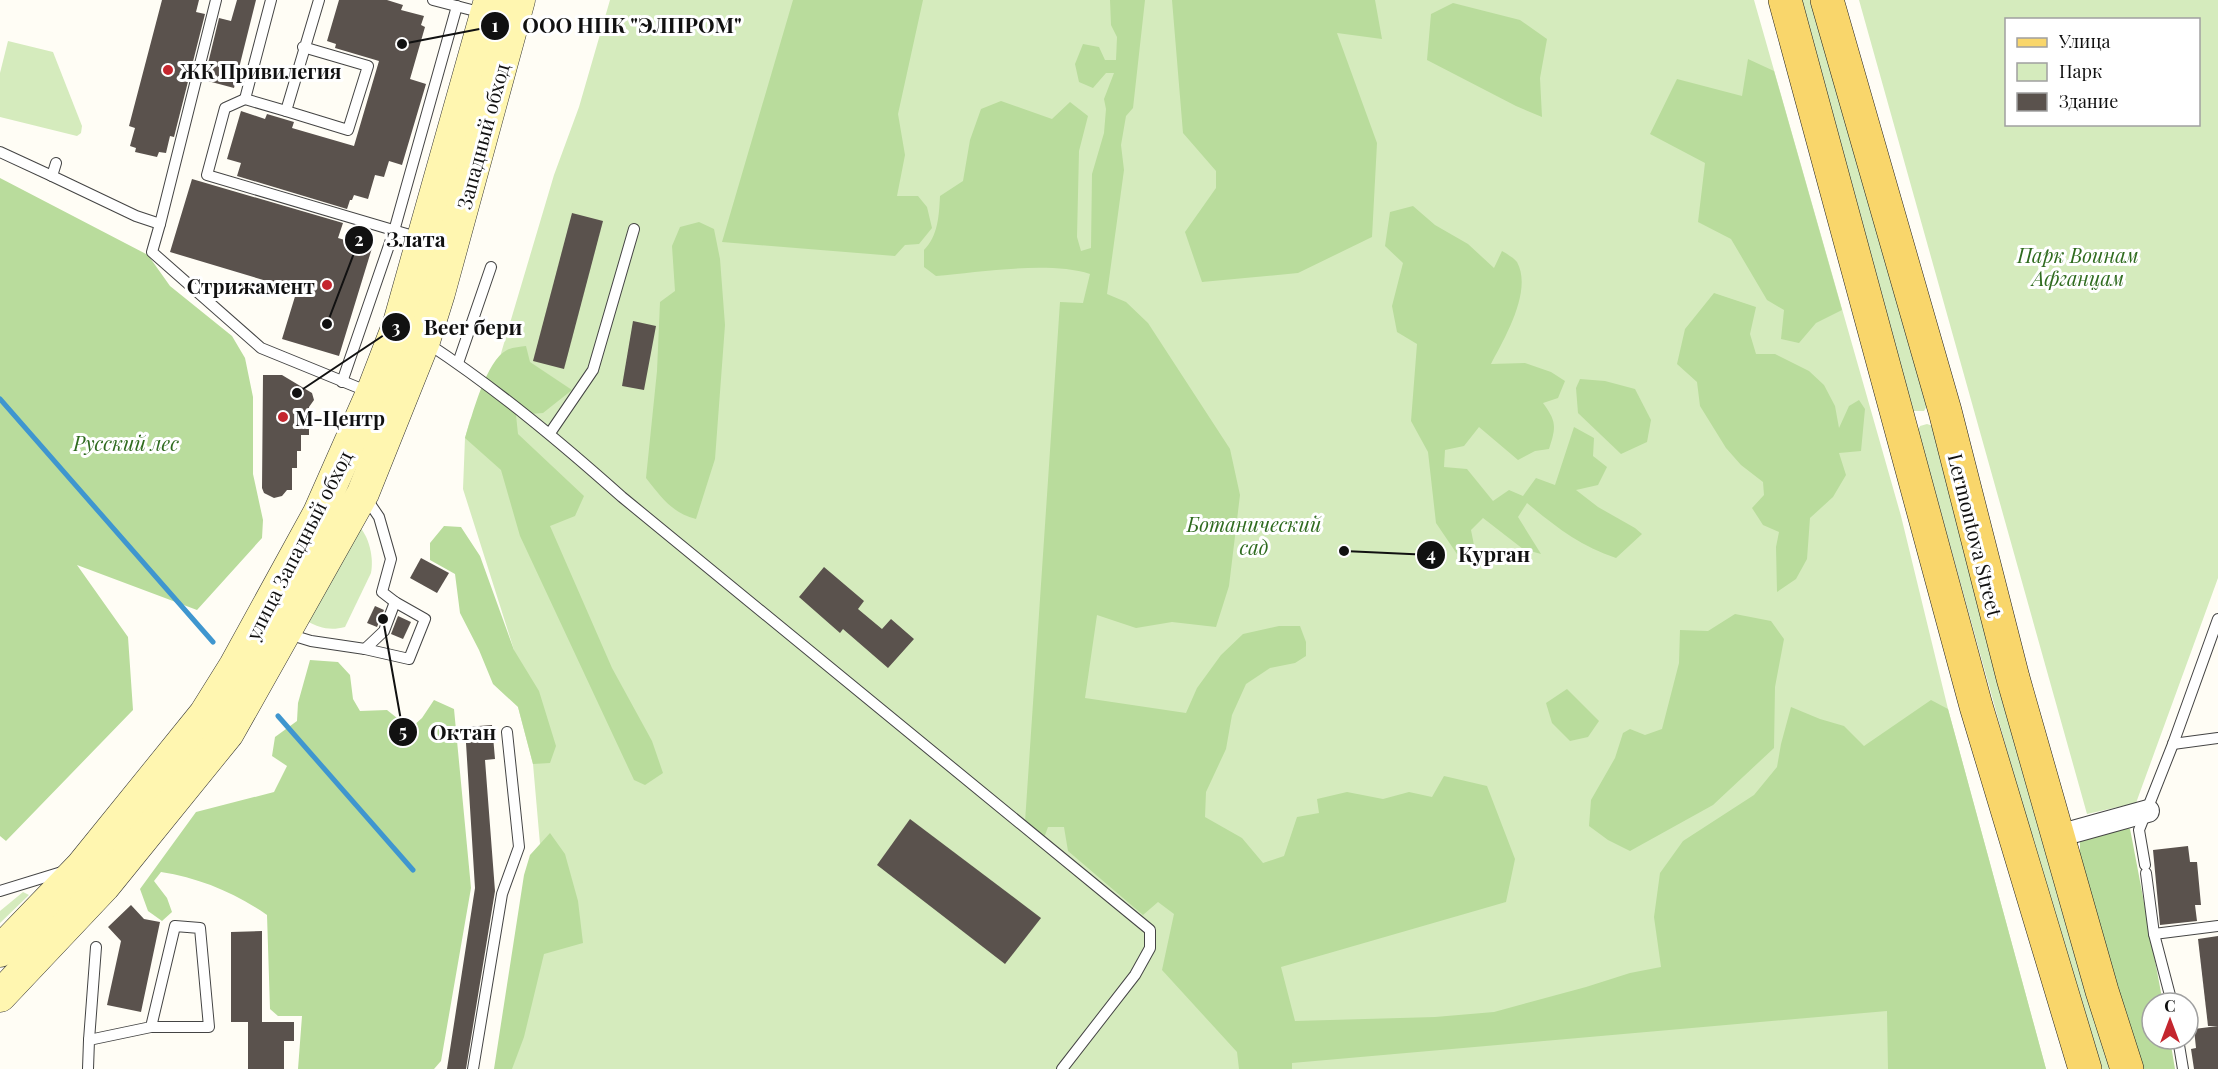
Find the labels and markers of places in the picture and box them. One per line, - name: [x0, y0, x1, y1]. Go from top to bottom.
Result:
- callout: ООО НПК "ЭЛПРОМ": [480, 7, 754, 46]
- place label: ЖК Привилегия: [179, 57, 342, 84]
- marker: ЖК Привилегия: [161, 63, 175, 77]
- callout: Злата: [344, 220, 457, 259]
- place label: Стрижамент: [187, 272, 315, 299]
- marker: Стрижамент: [320, 278, 334, 292]
- callout: Beer бери: [381, 308, 534, 347]
- place label: М-Центр: [295, 404, 385, 431]
- marker: М-Центр: [276, 410, 290, 424]
- callout: Курган: [1416, 535, 1542, 574]
- callout: Октан: [388, 713, 508, 752]

